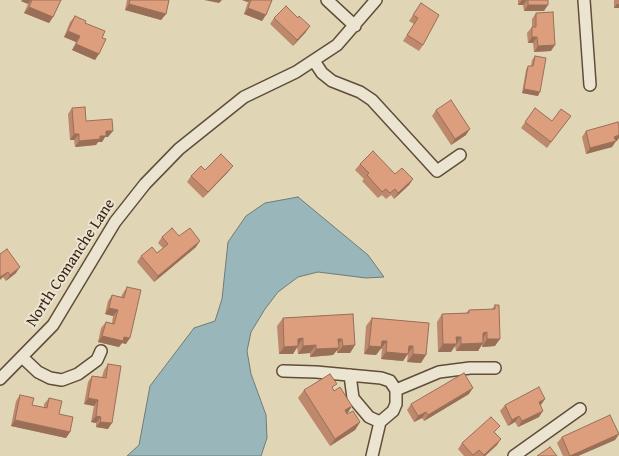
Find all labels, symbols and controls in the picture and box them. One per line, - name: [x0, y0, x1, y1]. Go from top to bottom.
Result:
- street label: North Comanche Lane: [22, 195, 120, 331]

